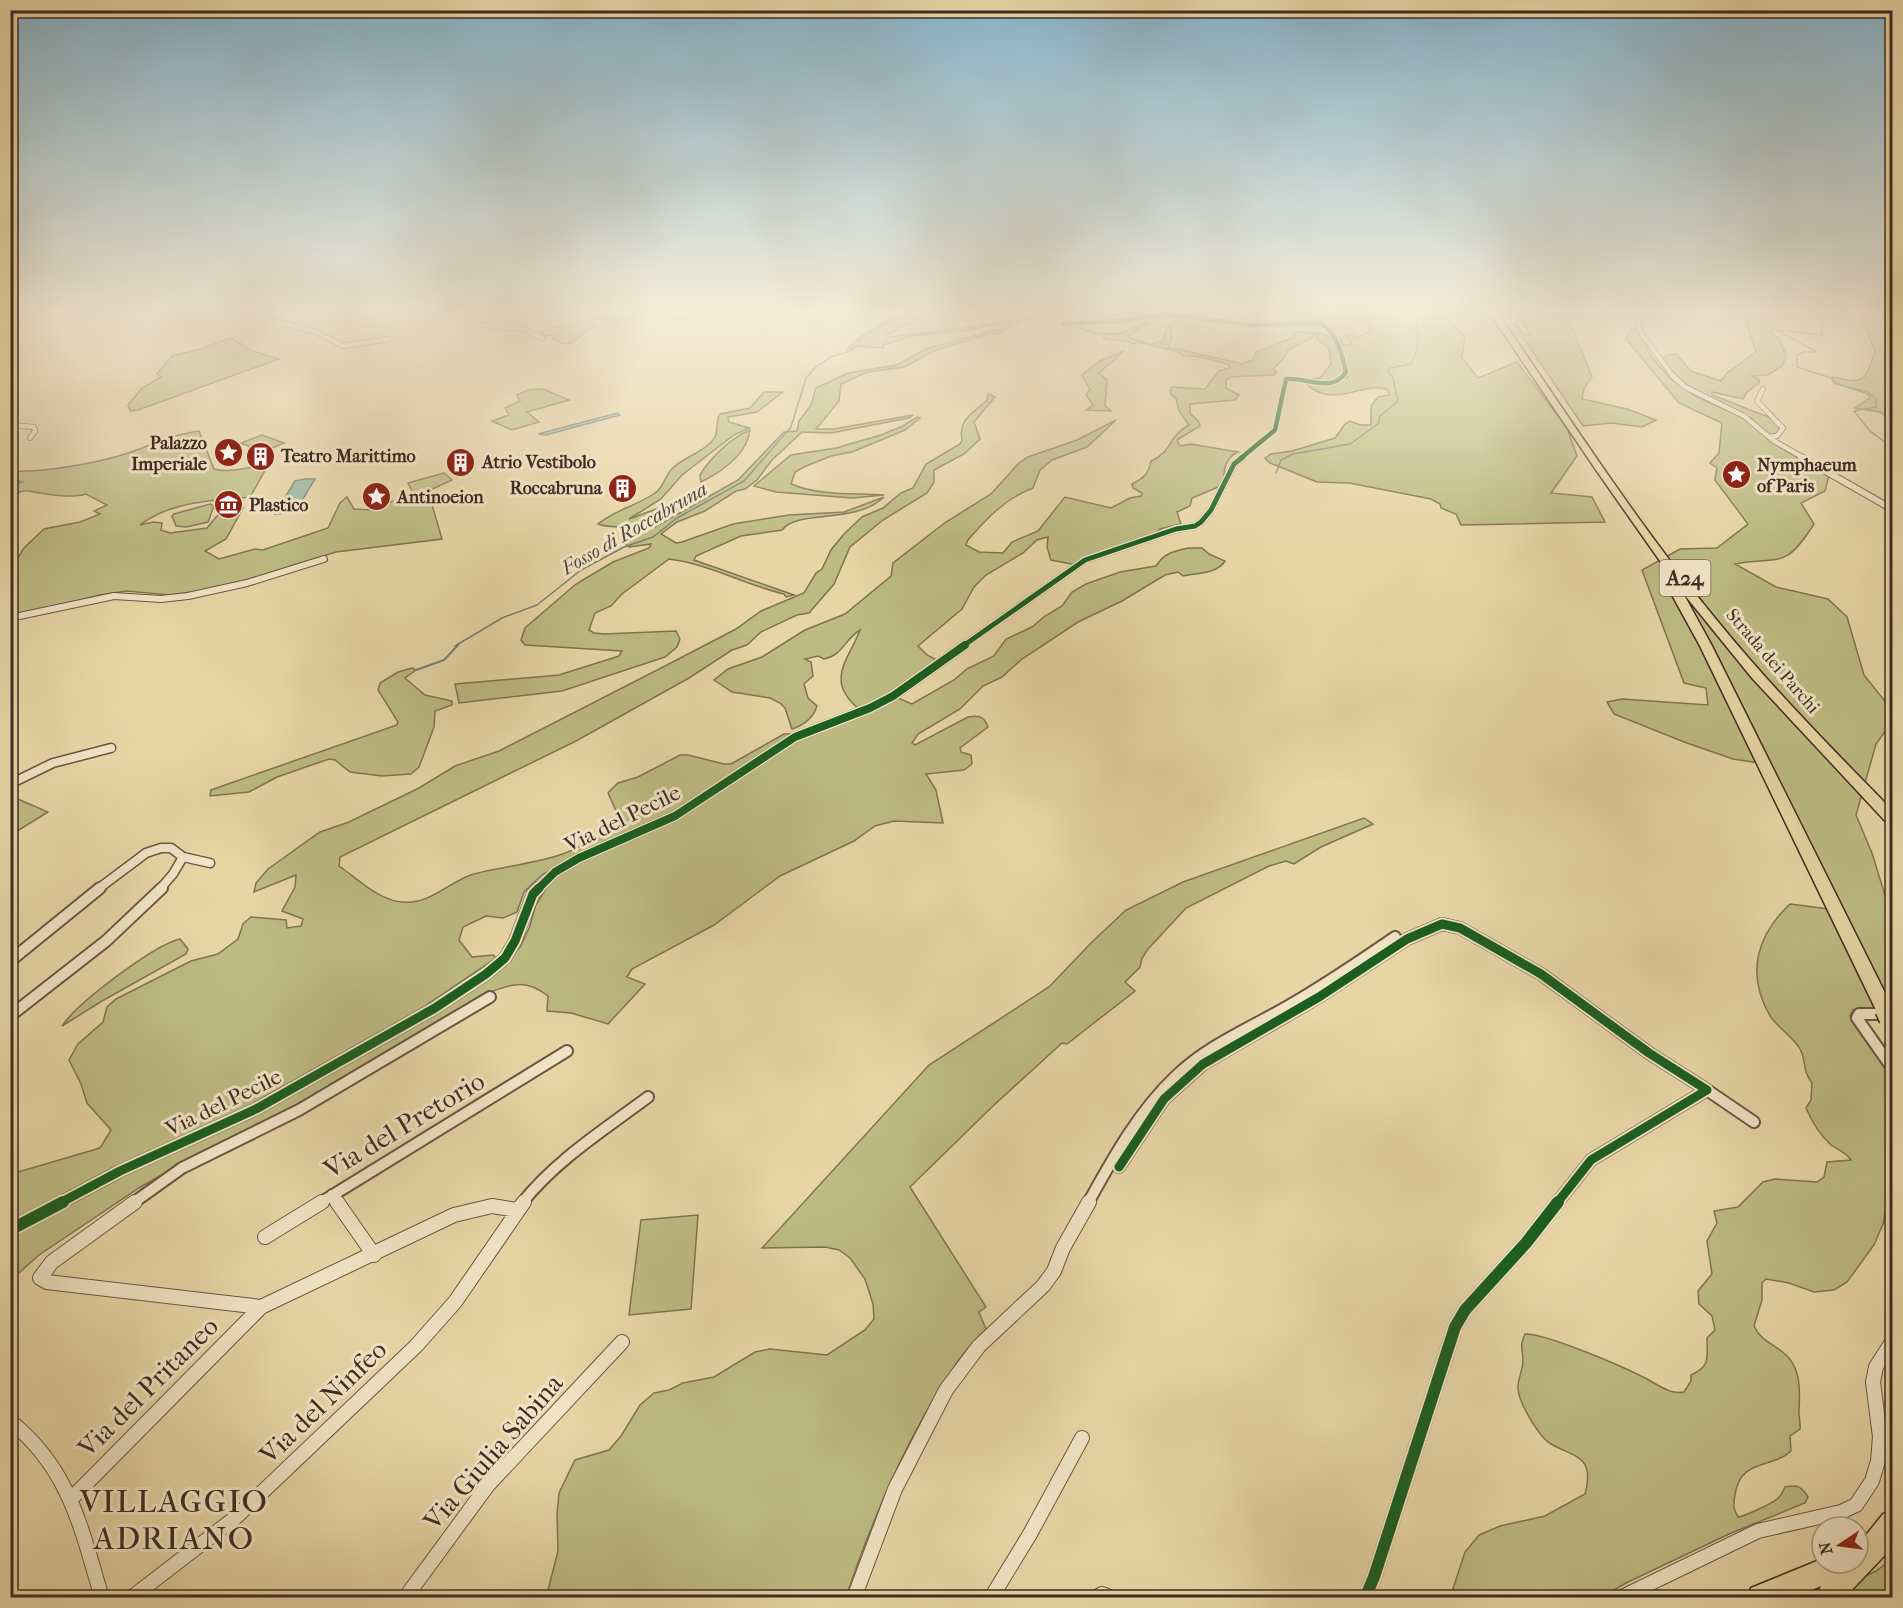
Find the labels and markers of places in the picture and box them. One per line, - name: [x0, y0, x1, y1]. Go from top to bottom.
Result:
- place label: Palazzo Imperiale: [131, 433, 207, 475]
- place icon: Palazzo Imperiale: [212, 437, 244, 469]
- building icon: Teatro Marittimo: [244, 440, 276, 472]
- place label: Teatro Marittimo: [280, 446, 416, 467]
- building icon: Atrio Vestibolo: [445, 446, 477, 478]
- place label: Atrio Vestibolo: [481, 452, 596, 473]
- place label: Nymphaeum of Paris: [1757, 455, 1858, 497]
- place icon: Nymphaeum of Paris: [1720, 459, 1752, 491]
- building icon: Roccabruna: [607, 472, 639, 504]
- place label: Roccabruna: [510, 478, 603, 499]
- place icon: Antinoeion: [360, 481, 392, 513]
- place label: Antinoeion: [396, 487, 484, 508]
- museum icon: Plastico: [212, 489, 244, 521]
- place label: Plastico: [249, 495, 309, 516]

